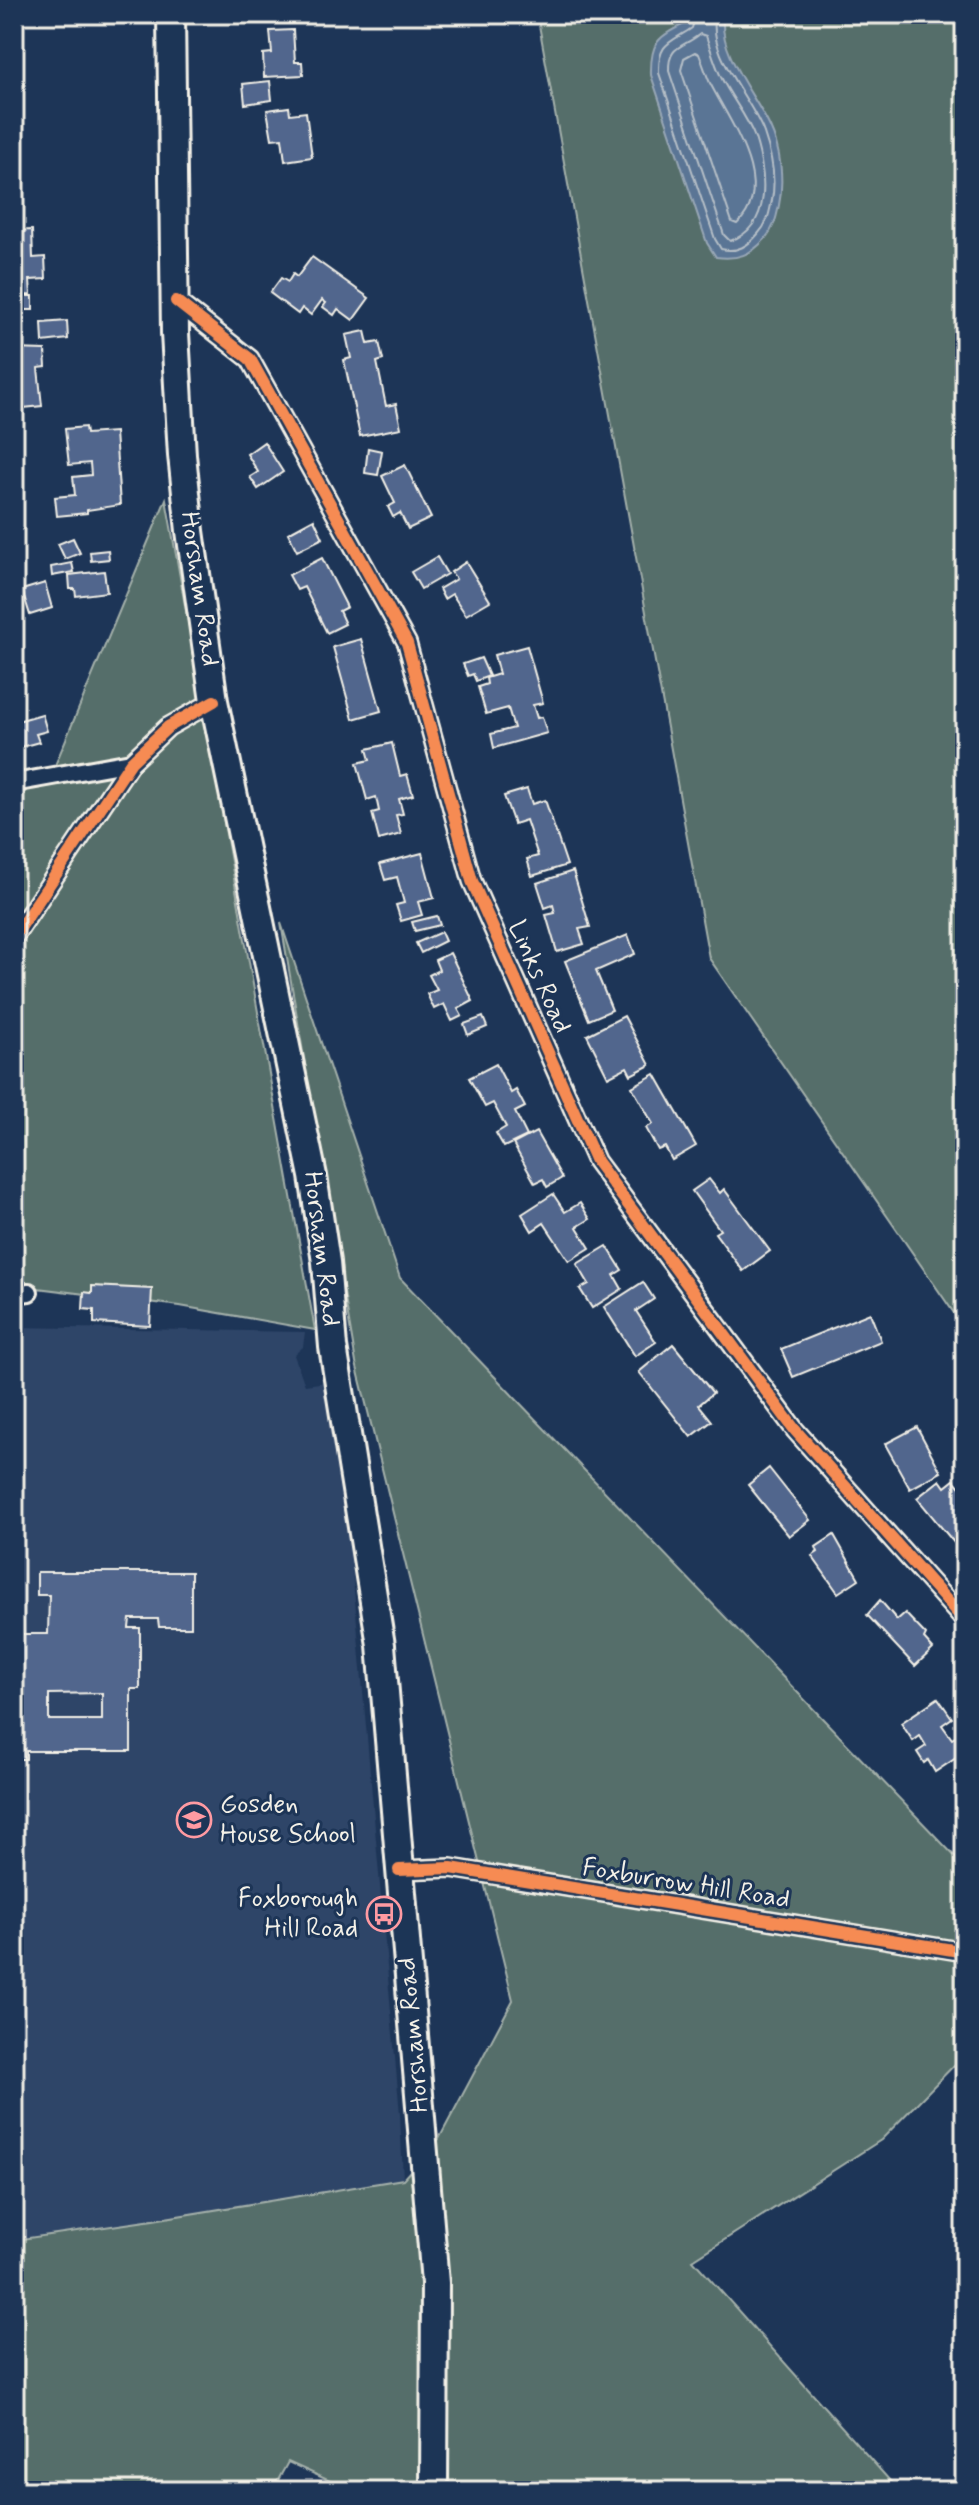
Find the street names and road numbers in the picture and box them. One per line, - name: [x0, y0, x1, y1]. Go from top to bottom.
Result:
- street label: Horsham Road: [171, 509, 227, 669]
- street label: Links Road: [499, 915, 579, 1039]
- street label: Horsham Road: [295, 1170, 347, 1328]
- street label: Foxburrow Hill Road: [580, 1851, 792, 1917]
- street label: Horsham Road: [390, 1956, 438, 2114]

